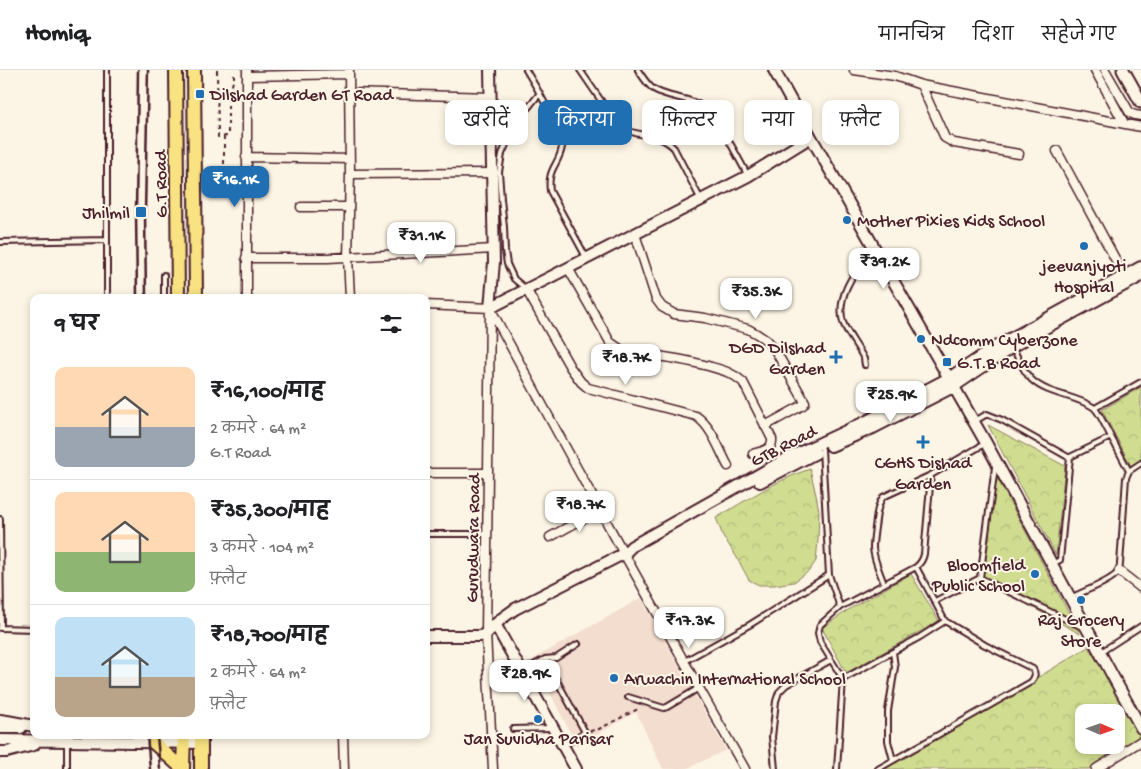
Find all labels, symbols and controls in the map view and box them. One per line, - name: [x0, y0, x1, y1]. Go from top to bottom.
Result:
- text: Homiq: [25, 20, 88, 49]
- text: मानचित्र: [879, 26, 945, 47]
- text: दिशा: [973, 26, 1014, 47]
- text: सहेजे गए: [1042, 26, 1116, 47]
- place label: Dilshad Garden GT Road: [209, 86, 394, 107]
- marker: Dilshad Garden GT Road: [194, 88, 206, 100]
- chip: खरीदें: [445, 100, 528, 145]
- chip: किराया: [538, 100, 632, 145]
- chip: फ़िल्टर: [642, 100, 734, 145]
- chip: नया: [744, 100, 812, 145]
- chip: फ़्लैट: [822, 100, 899, 145]
- street label: G.T Road: [151, 149, 174, 218]
- pin: ₹16.1K: [194, 166, 276, 208]
- text: ₹16.1K: [212, 172, 258, 191]
- place label: Jhilmil: [82, 204, 130, 225]
- marker: Jhilmil: [134, 205, 148, 219]
- place label: Mother Pixies Kids School: [857, 212, 1045, 233]
- marker: Mother Pixies Kids School: [841, 214, 853, 226]
- pin: ₹31.1K: [380, 222, 462, 264]
- text: ₹31.1K: [398, 228, 444, 247]
- marker: jeevanjyoti Hospital: [1078, 240, 1090, 252]
- pin: ₹39.2K: [843, 248, 925, 290]
- text: ₹39.2K: [860, 254, 908, 273]
- place label: jeevanjyoti Hospital: [1039, 257, 1127, 299]
- pin: ₹35.3K: [715, 278, 797, 320]
- text: ₹35.3K: [731, 284, 781, 303]
- icon: filters: [377, 310, 405, 338]
- text: 9 घर: [55, 314, 98, 339]
- place label: Ndcomm Cyberzone: [931, 331, 1078, 352]
- marker: Ndcomm Cyberzone: [915, 333, 927, 345]
- place label: DGD Dilshad Garden: [728, 339, 826, 381]
- pin: ₹18.7K: [585, 344, 667, 386]
- text: ₹18.7K: [602, 350, 650, 369]
- marker: DGD Dilshad Garden: [829, 350, 843, 364]
- place label: G.T.B Road: [957, 354, 1041, 375]
- marker: G.T.B Road: [941, 356, 953, 368]
- pin: ₹25.9K: [850, 380, 932, 423]
- text: ₹16,100/माह: [210, 381, 324, 406]
- icon: home: [95, 387, 155, 447]
- text: ₹25.9K: [866, 387, 916, 406]
- text: 2 कमरे · 64 m²: [210, 421, 306, 440]
- street label: GTB Road: [748, 421, 822, 473]
- marker: CGHS Dishad Garden: [916, 435, 930, 449]
- text: G.T Road: [210, 445, 270, 464]
- place label: CGHS Dishad Garden: [875, 454, 973, 496]
- street label: Gurudwara Road: [463, 472, 486, 603]
- pin: ₹18.7K: [539, 490, 621, 533]
- text: ₹18.7K: [556, 497, 604, 516]
- text: ₹35,300/माह: [210, 500, 330, 525]
- icon: home: [95, 512, 155, 572]
- text: 3 कमरे · 104 m²: [210, 540, 314, 559]
- place label: Bloomfield Public School: [931, 556, 1026, 598]
- marker: Bloomfield Public School: [1029, 568, 1041, 580]
- text: फ़्लैट: [210, 572, 246, 591]
- marker: Raj Grocery Store: [1075, 594, 1087, 606]
- pin: ₹17.3K: [648, 606, 730, 649]
- place label: Raj Grocery Store: [1038, 611, 1124, 653]
- text: ₹17.3K: [665, 613, 713, 632]
- text: ₹18,700/माह: [210, 625, 328, 650]
- icon: home: [95, 637, 155, 697]
- pin: ₹28.9K: [484, 660, 566, 702]
- text: 2 कमरे · 64 m²: [210, 665, 306, 684]
- text: ₹28.9K: [500, 666, 550, 685]
- place label: Arwachin International School: [624, 670, 846, 691]
- marker: Arwachin International School: [608, 672, 620, 684]
- text: फ़्लैट: [210, 697, 246, 716]
- north arrow: [1075, 704, 1125, 754]
- map controls: [1075, 704, 1125, 754]
- marker: Jan Suvidha Parisar: [532, 713, 544, 725]
- place label: Jan Suvidha Parisar: [464, 730, 614, 751]

